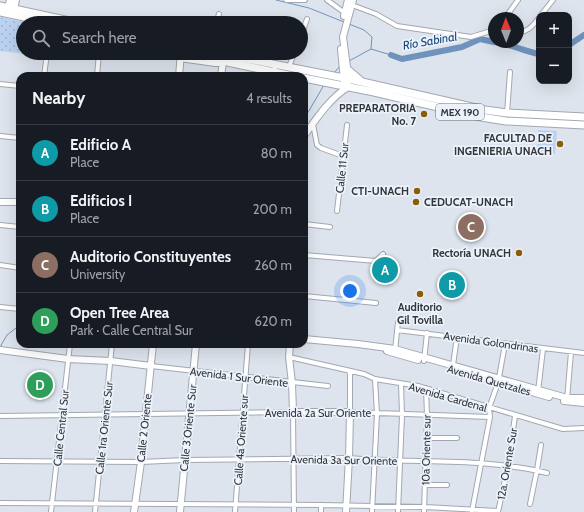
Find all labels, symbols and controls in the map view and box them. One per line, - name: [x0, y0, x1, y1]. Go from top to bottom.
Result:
- north arrow: [488, 12, 524, 48]
- map controls: [536, 12, 572, 84]
- button: +: [536, 12, 572, 48]
- search box: [16, 16, 308, 60]
- icon: search: [30, 27, 52, 49]
- water label: Río Sabinal: [402, 28, 458, 53]
- text: Search here: [62, 29, 137, 47]
- button: −: [536, 48, 572, 84]
- text: Nearby: [32, 88, 85, 108]
- text: 4 results: [246, 90, 292, 106]
- place label: PREPARATORIA No. 7: [339, 101, 416, 128]
- road number: MEX 190: [436, 104, 484, 120]
- marker: PREPARATORIA No. 7: [419, 109, 429, 119]
- place label: FACULTAD DE INGENIERIA UNACH: [454, 131, 552, 158]
- text: Edificio A: [70, 136, 131, 154]
- marker: FACULTAD DE INGENIERIA UNACH: [555, 139, 565, 149]
- street label: Calle 11 Sur: [332, 142, 352, 194]
- text: A: [41, 145, 49, 161]
- text: 80 m: [261, 145, 292, 161]
- text: Place: [70, 154, 99, 170]
- place label: CTI-UNACH: [351, 184, 409, 198]
- marker: CTI-UNACH: [412, 186, 422, 196]
- text: Edificios I: [70, 192, 132, 210]
- place label: CEDUCAT-UNACH: [424, 195, 513, 209]
- marker: CEDUCAT-UNACH: [411, 197, 421, 207]
- text: B: [41, 201, 49, 217]
- text: 200 m: [253, 201, 292, 217]
- text: Place: [70, 210, 99, 226]
- pin: C: [458, 212, 484, 242]
- place label: Rectoría UNACH: [432, 246, 511, 260]
- text: Auditorio Constituyentes: [70, 248, 231, 266]
- marker: Rectoría UNACH: [514, 248, 524, 258]
- pin: A: [372, 255, 398, 285]
- text: C: [41, 257, 49, 273]
- text: 260 m: [254, 257, 292, 273]
- text: University: [70, 266, 125, 282]
- pin: B: [439, 270, 465, 300]
- your location: [340, 281, 360, 301]
- marker: Auditorio Gil Tovilla: [415, 289, 425, 299]
- place label: Auditorio Gil Tovilla: [397, 300, 444, 327]
- text: Open Tree Area: [70, 304, 169, 322]
- text: D: [40, 313, 50, 329]
- text: 620 m: [254, 313, 292, 329]
- text: Park · Calle Central Sur: [70, 322, 193, 338]
- street label: Avenida Golondrinas: [443, 328, 540, 356]
- street label: Avenida Quetzales: [446, 361, 533, 399]
- street label: Avenida 1 Sur Oriente: [189, 364, 289, 390]
- pin: D: [27, 370, 53, 400]
- street label: Avenida Cardenal: [407, 379, 489, 415]
- street label: Calle 1ra Oriente Sur: [92, 380, 116, 475]
- street label: Calle 3 Oriente Sur: [176, 383, 200, 472]
- street label: Calle Central Sur: [50, 389, 72, 467]
- street label: Calle 2 Oriente: [133, 393, 155, 463]
- street label: Calle 4a Oriente sur: [231, 394, 251, 486]
- street label: Avenida 2a Sur Oriente: [265, 406, 372, 420]
- street label: 10a Oriente sur: [418, 414, 434, 485]
- street label: 12a. Oriente Sur: [494, 426, 520, 501]
- street label: Avenida 3a Sur Oriente: [291, 452, 398, 468]

